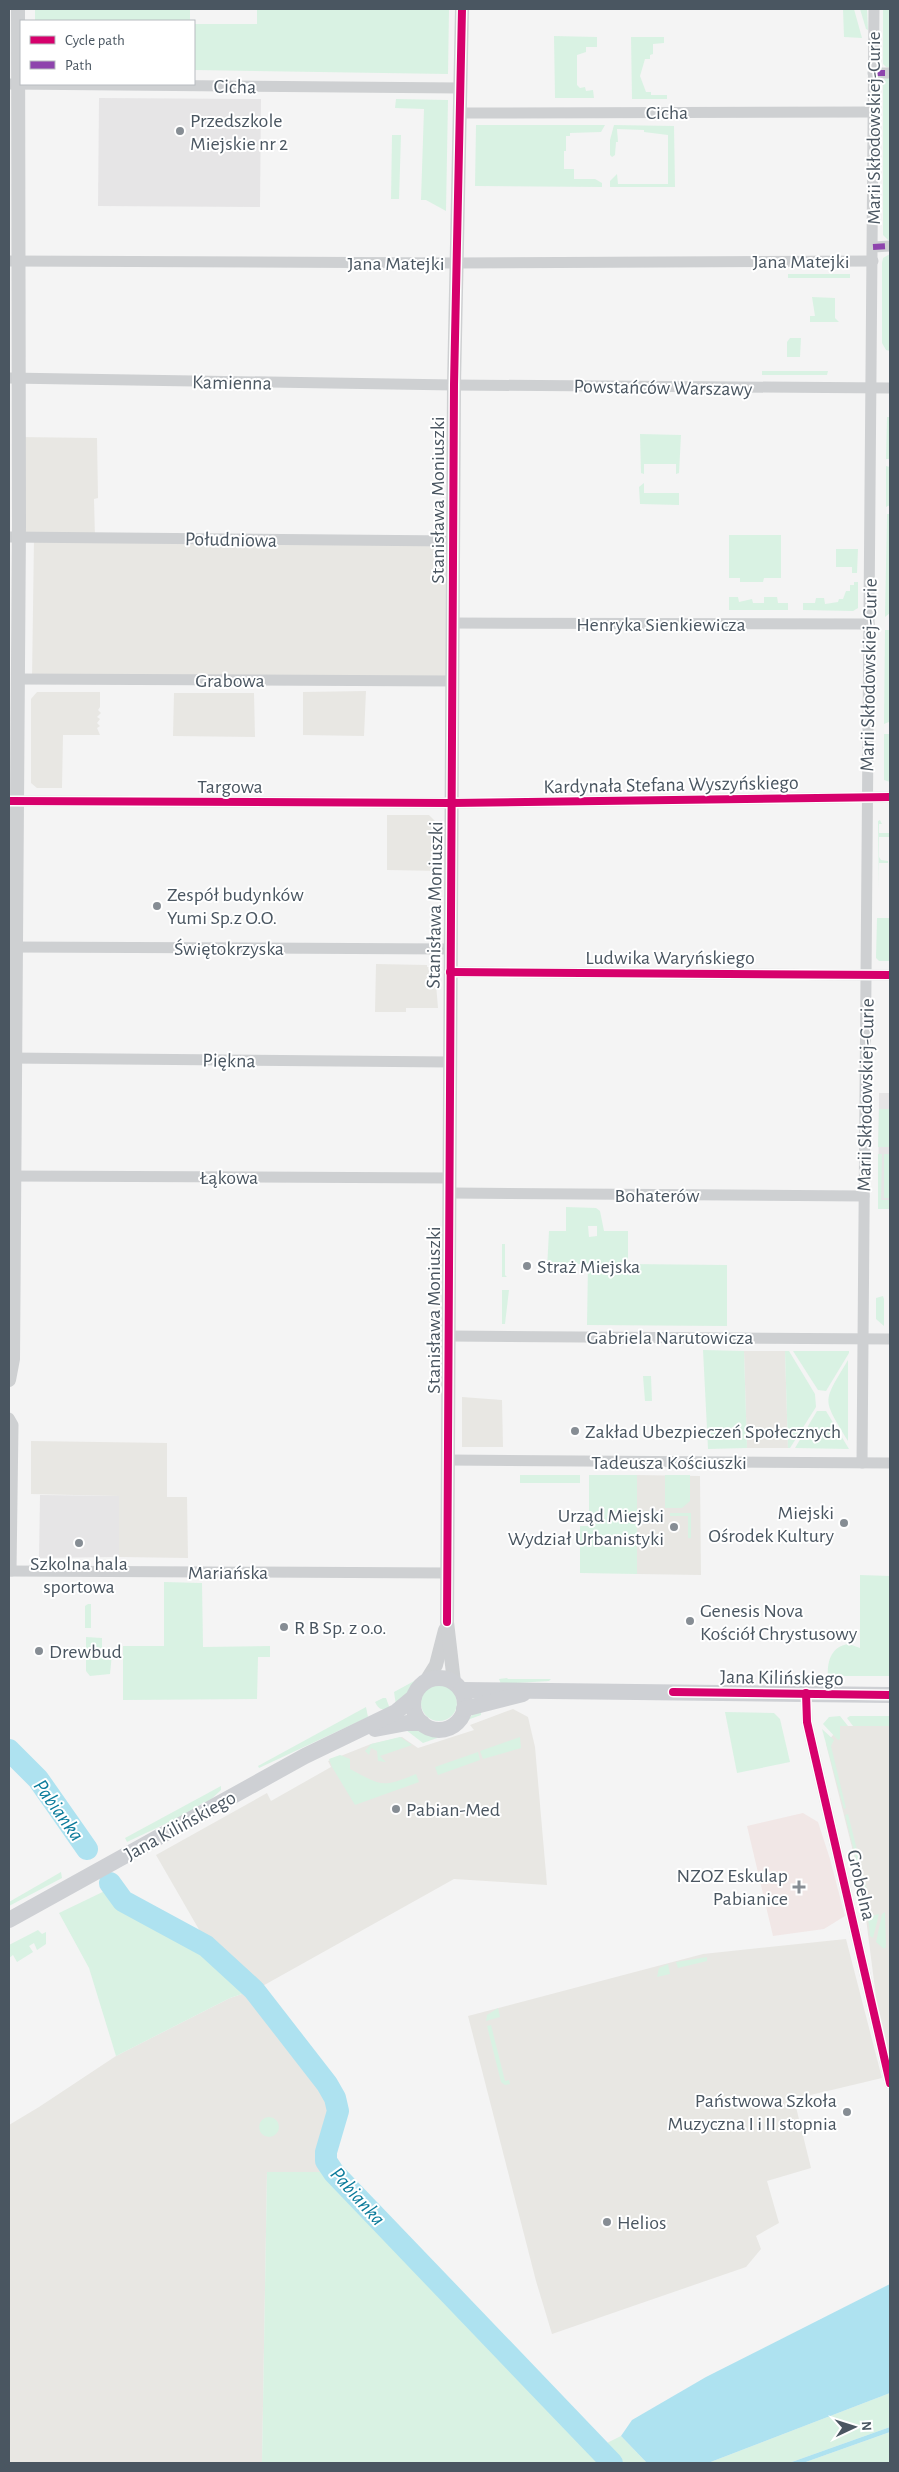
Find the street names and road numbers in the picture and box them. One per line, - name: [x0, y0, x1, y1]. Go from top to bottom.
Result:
- street label: Marii Skłodowskiej-Curie: [864, 31, 884, 225]
- street label: Cicha: [214, 77, 256, 97]
- street label: Cicha: [646, 103, 688, 123]
- street label: Jana Matejki: [752, 252, 850, 272]
- street label: Jana Matejki: [347, 254, 445, 274]
- street label: Kamienna: [192, 372, 272, 394]
- street label: Powstańców Warszawy: [573, 376, 753, 400]
- street label: Stanisława Moniuszki: [428, 416, 448, 584]
- street label: Południowa: [185, 529, 277, 551]
- street label: Marii Skłodowskiej-Curie: [857, 578, 881, 772]
- street label: Henryka Sienkiewicza: [576, 615, 746, 635]
- street label: Grabowa: [195, 671, 265, 691]
- street label: Kardynała Stefana Wyszyńskiego: [543, 773, 799, 797]
- street label: Targowa: [197, 777, 263, 797]
- street label: Stanisława Moniuszki: [424, 821, 446, 989]
- street label: Świętokrzyska: [174, 938, 284, 959]
- street label: Ludwika Waryńskiego: [585, 948, 755, 968]
- street label: Marii Skłodowskiej-Curie: [854, 998, 878, 1192]
- street label: Piękna: [202, 1051, 256, 1071]
- street label: Łąkowa: [200, 1168, 258, 1188]
- street label: Bohaterów: [615, 1186, 700, 1206]
- street label: Stanisława Moniuszki: [424, 1226, 444, 1394]
- street label: Gabriela Narutowicza: [586, 1328, 754, 1348]
- street label: Tadeusza Kościuszki: [591, 1453, 747, 1473]
- street label: Mariańska: [188, 1563, 268, 1583]
- street label: Jana Kilińskiego: [720, 1667, 844, 1689]
- street label: Jana Kilińskiego: [122, 1787, 239, 1865]
- street label: Grobelna: [843, 1848, 879, 1922]

